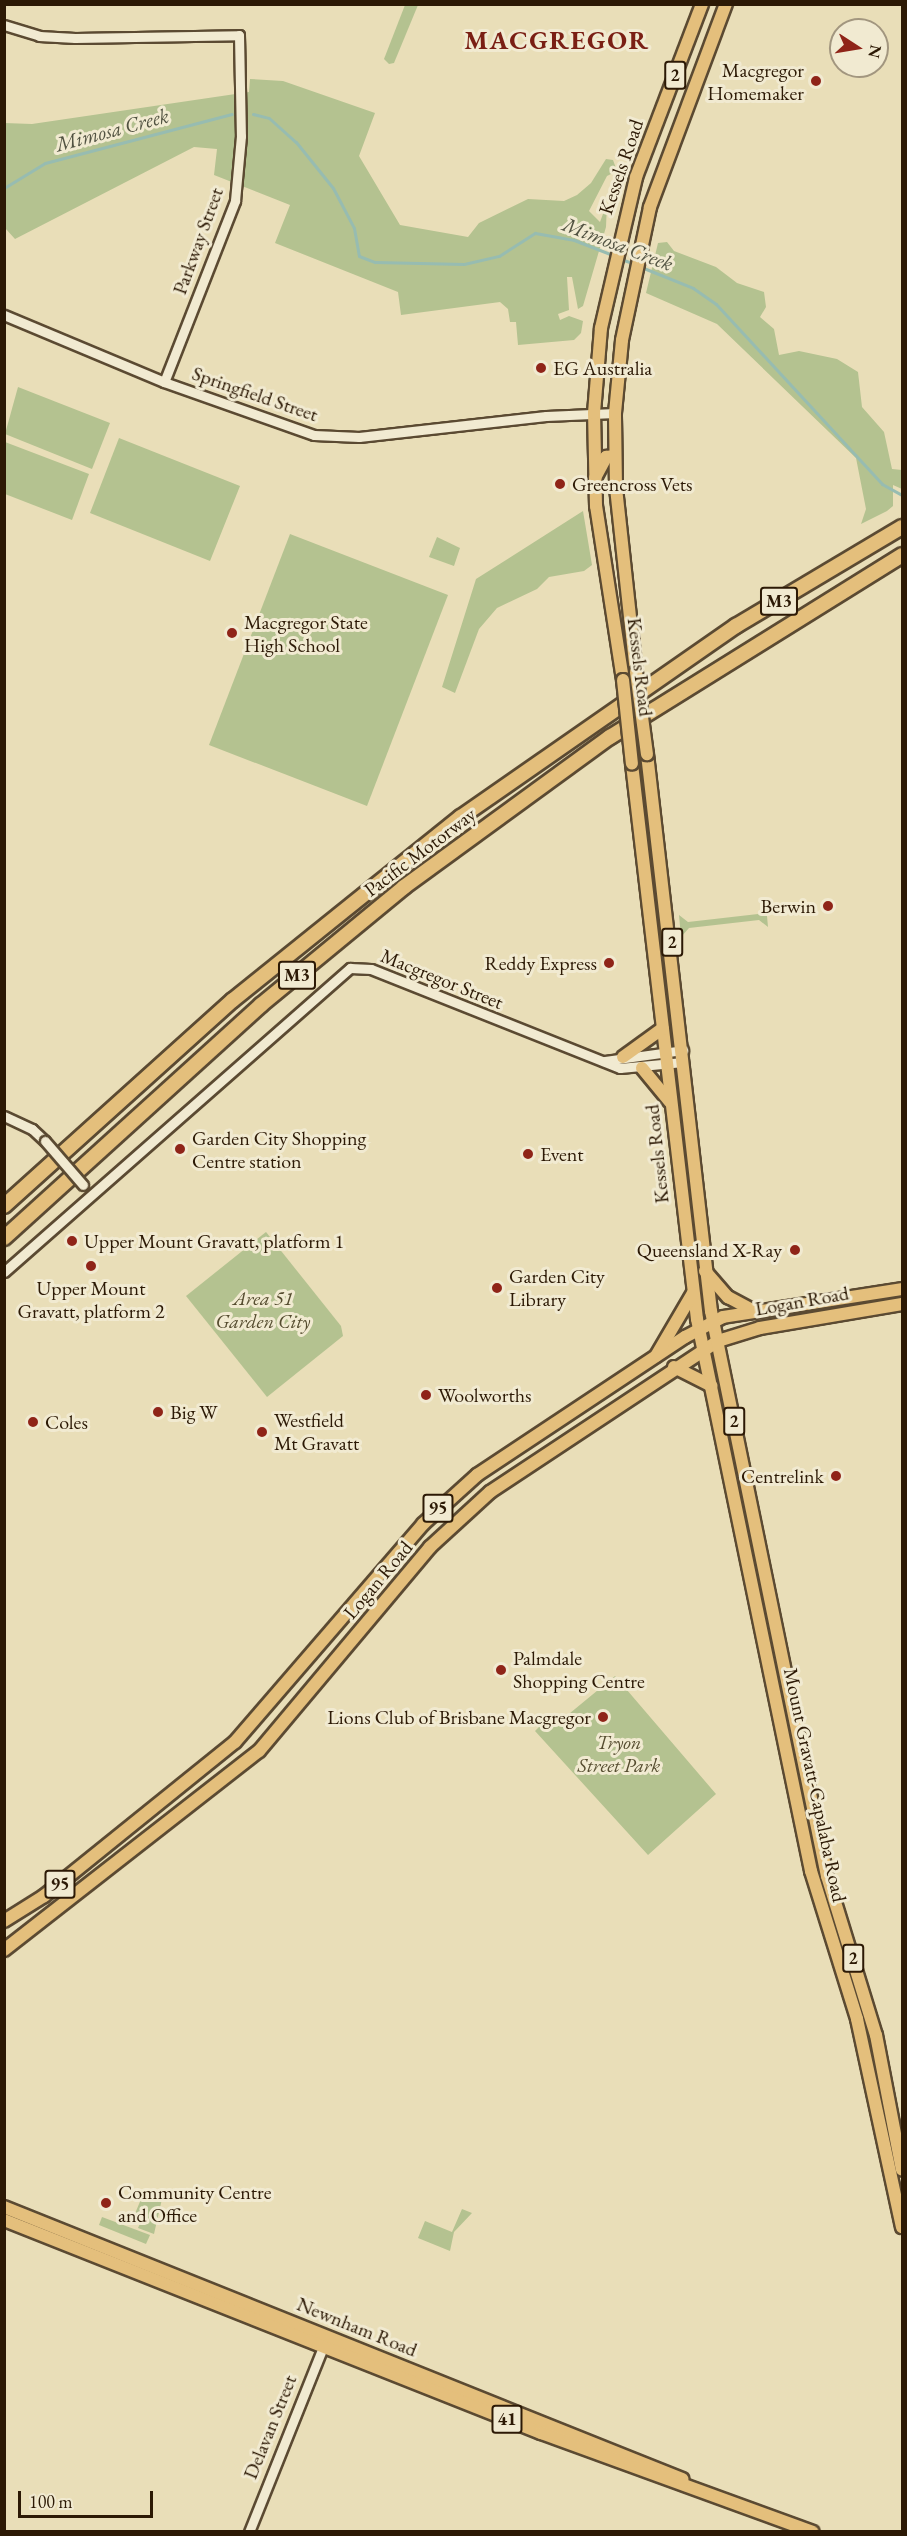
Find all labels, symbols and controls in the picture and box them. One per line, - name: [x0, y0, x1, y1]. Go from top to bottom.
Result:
- north arrow: [829, 18, 889, 78]
- district label: MACGREGOR: [464, 25, 650, 57]
- text: N: [864, 43, 887, 60]
- place label: Macgregor Homemaker: [707, 58, 804, 105]
- road number: 2: [663, 60, 687, 90]
- marker: Macgregor Homemaker: [809, 74, 823, 88]
- water label: Mimosa Creek: [53, 103, 171, 157]
- street label: Kessels Road: [593, 116, 649, 218]
- street label: Parkway Street: [168, 184, 228, 298]
- water label: Mimosa Creek: [559, 211, 677, 277]
- place label: EG Australia: [553, 356, 652, 380]
- street label: Springfield Street: [189, 361, 321, 427]
- marker: EG Australia: [534, 361, 548, 375]
- place label: Greencross Vets: [572, 472, 693, 496]
- marker: Greencross Vets: [553, 477, 567, 491]
- road number: M3: [760, 586, 798, 616]
- place label: Macgregor State High School: [244, 610, 368, 657]
- street label: Kessels Road: [622, 616, 658, 718]
- marker: Macgregor State High School: [225, 626, 239, 640]
- street label: Pacific Motorway: [359, 802, 481, 902]
- place label: Berwin: [761, 894, 816, 918]
- marker: Berwin: [821, 899, 835, 913]
- road number: 2: [660, 927, 684, 957]
- street label: Macgregor Street: [377, 943, 507, 1015]
- place label: Reddy Express: [484, 951, 597, 975]
- marker: Reddy Express: [602, 956, 616, 970]
- road number: M3: [278, 960, 316, 990]
- street label: Kessels Road: [640, 1103, 674, 1205]
- place label: Garden City Shopping Centre station: [192, 1126, 366, 1173]
- marker: Garden City Shopping Centre station: [173, 1142, 187, 1156]
- place label: Event: [540, 1142, 584, 1166]
- marker: Event: [521, 1147, 535, 1161]
- place label: Upper Mount Gravatt, platform 1: [84, 1229, 344, 1253]
- marker: Upper Mount Gravatt, platform 1: [65, 1234, 79, 1248]
- place label: Queensland X-Ray: [637, 1238, 782, 1262]
- marker: Queensland X-Ray: [786, 1241, 804, 1259]
- marker: Upper Mount Gravatt, platform 2: [84, 1259, 98, 1273]
- place label: Garden City Library: [509, 1264, 605, 1311]
- place label: Upper Mount Gravatt, platform 2: [17, 1276, 165, 1323]
- marker: Garden City Library: [490, 1281, 504, 1295]
- street label: Logan Road: [753, 1281, 851, 1321]
- park label: Area 51 Garden City: [216, 1287, 310, 1334]
- place label: Woolworths: [438, 1383, 531, 1407]
- marker: Woolworths: [419, 1388, 433, 1402]
- place label: Big W: [170, 1400, 218, 1424]
- marker: Big W: [151, 1405, 165, 1419]
- road number: 2: [722, 1406, 746, 1436]
- place label: Westfield Mt Gravatt: [274, 1408, 359, 1455]
- place label: Coles: [45, 1410, 88, 1434]
- marker: Coles: [26, 1415, 40, 1429]
- marker: Westfield Mt Gravatt: [255, 1425, 269, 1439]
- place label: Centrelink: [741, 1464, 824, 1488]
- marker: Centrelink: [829, 1469, 843, 1483]
- road number: 95: [422, 1493, 454, 1523]
- street label: Logan Road: [338, 1536, 418, 1624]
- place label: Palmdale Shopping Centre: [513, 1646, 645, 1693]
- marker: Palmdale Shopping Centre: [494, 1663, 508, 1677]
- street label: Mount Gravatt-Capalaba Road: [778, 1666, 852, 1904]
- place label: Lions Club of Brisbane Macgregor: [327, 1705, 591, 1729]
- marker: Lions Club of Brisbane Macgregor: [596, 1710, 610, 1724]
- park label: Tryon Street Park: [578, 1730, 660, 1777]
- road number: 95: [44, 1869, 76, 1899]
- road number: 2: [841, 1943, 865, 1973]
- place label: Community Centre and Office: [118, 2180, 272, 2227]
- marker: Community Centre and Office: [99, 2196, 113, 2210]
- street label: Newnham Road: [293, 2292, 421, 2362]
- street label: Delavan Street: [238, 2371, 302, 2483]
- road number: 41: [490, 2404, 524, 2434]
- scale bar: [21, 2479, 156, 2517]
- text: 100 m: [29, 2490, 73, 2513]

